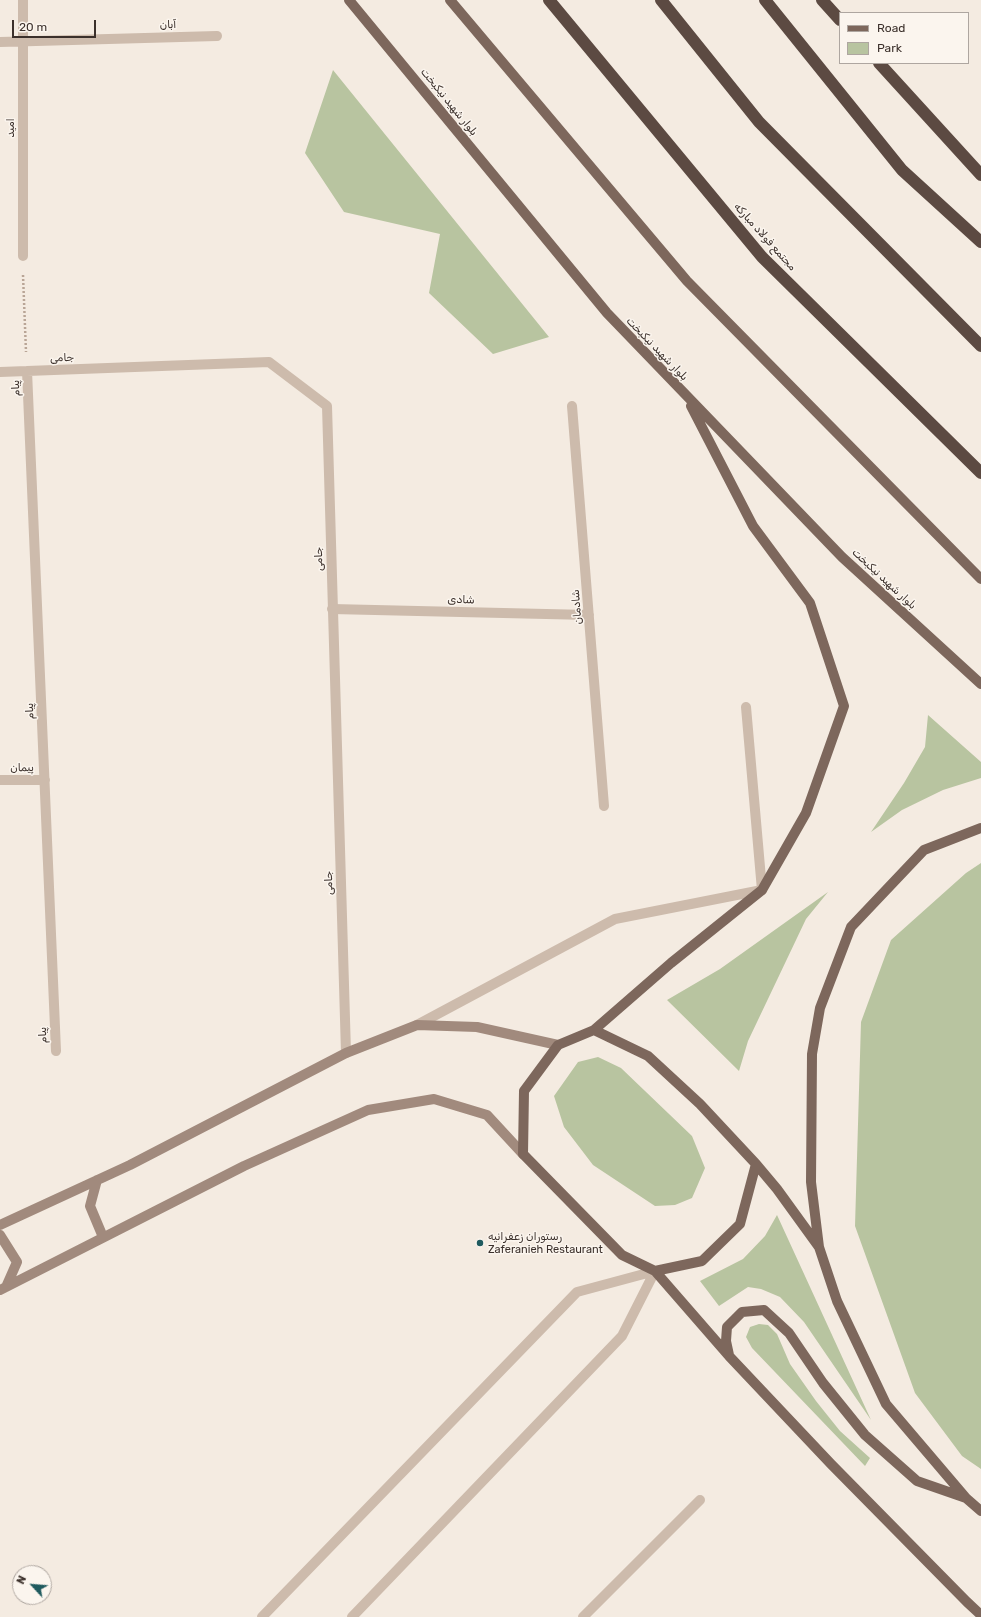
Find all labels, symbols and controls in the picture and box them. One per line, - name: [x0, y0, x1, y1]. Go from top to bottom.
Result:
- scale bar: [14, 12, 98, 38]
- legend: [839, 12, 969, 64]
- street label: آبان: [159, 18, 177, 32]
- text: 20 m: [19, 20, 47, 34]
- text: Road: [877, 21, 905, 35]
- text: Park: [877, 41, 902, 55]
- street label: بلوار شهید نیکبخت: [418, 66, 480, 138]
- street label: امید: [4, 118, 18, 138]
- street label: مجتمع فولاد مبارکه: [731, 200, 799, 274]
- street label: بلوار شهید نیکبخت: [623, 314, 691, 384]
- street label: جامی: [50, 351, 74, 365]
- street label: پیام: [9, 380, 23, 396]
- street label: بلوار شهید نیکبخت: [849, 546, 919, 612]
- street label: جامی: [312, 547, 326, 571]
- street label: شادمان: [569, 589, 585, 625]
- street label: شادی: [447, 593, 475, 607]
- street label: پیام: [23, 703, 37, 719]
- street label: پیمان: [10, 761, 34, 775]
- street label: جامی: [322, 871, 336, 895]
- street label: پیام: [36, 1027, 50, 1043]
- place label: رستوران زعفرانیه Zaferanieh Restaurant: [488, 1230, 603, 1256]
- marker: رستوران زعفرانیه Zaferanieh Restaurant: [475, 1238, 485, 1248]
- north arrow: [12, 1565, 52, 1605]
- text: N: [14, 1574, 29, 1586]

